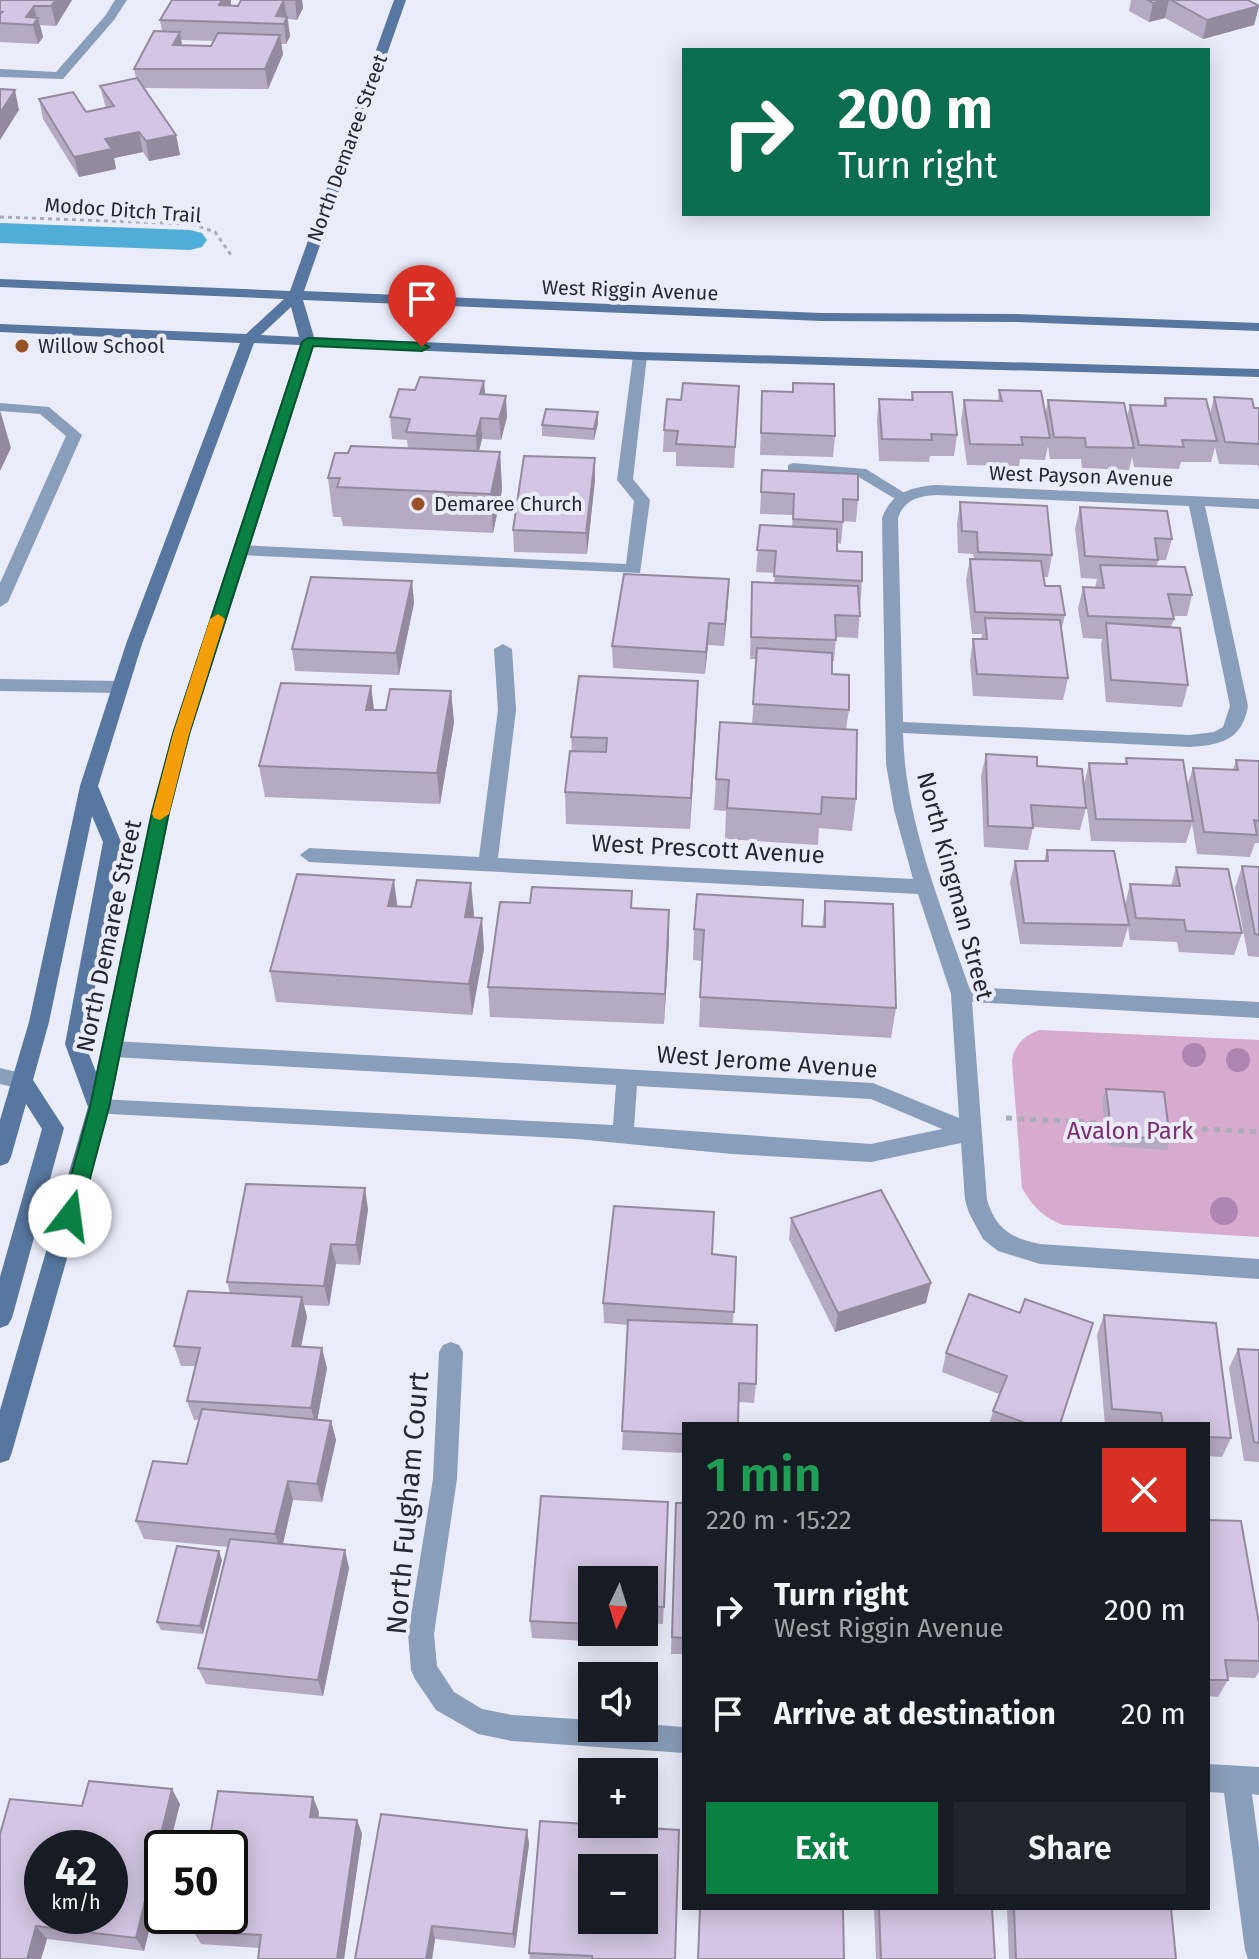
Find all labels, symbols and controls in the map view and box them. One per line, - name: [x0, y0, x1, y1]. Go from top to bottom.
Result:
- street label: North Demaree Street: [302, 50, 392, 245]
- text: 200 m: [838, 76, 993, 143]
- icon: right: [706, 80, 810, 184]
- text: Turn right: [838, 144, 998, 188]
- street label: Modoc Ditch Trail: [44, 193, 202, 227]
- pin: [388, 265, 456, 347]
- street label: West Riggin Avenue: [541, 275, 719, 305]
- icon: arrive: [400, 277, 444, 321]
- place label: Willow School: [38, 334, 165, 358]
- marker: Willow School: [13, 337, 31, 355]
- street label: West Payson Avenue: [988, 461, 1174, 491]
- place label: Demaree Church: [434, 492, 583, 516]
- marker: Demaree Church: [409, 495, 427, 513]
- street label: North Kingman Street: [911, 769, 999, 1004]
- street label: North Demaree Street: [71, 817, 147, 1055]
- street label: West Prescott Avenue: [591, 829, 825, 869]
- street label: West Jerome Avenue: [656, 1040, 878, 1084]
- park label: Avalon Park: [1067, 1117, 1194, 1145]
- position arrow: [28, 1174, 112, 1258]
- street label: North Fulgham Court: [380, 1369, 436, 1636]
- text: 1 min: [706, 1446, 822, 1504]
- button: close: [1102, 1448, 1186, 1532]
- text: 220 m · 15:22: [706, 1505, 852, 1536]
- north arrow: [578, 1566, 658, 1646]
- map controls: [578, 1566, 658, 1934]
- text: Turn right: [774, 1577, 909, 1613]
- icon: right: [706, 1588, 750, 1632]
- text: 200 m: [1104, 1592, 1186, 1628]
- text: West Riggin Avenue: [774, 1613, 1004, 1644]
- button: sound: [578, 1662, 658, 1742]
- icon: arrive: [706, 1692, 750, 1736]
- text: Arrive at destination: [774, 1696, 1056, 1732]
- text: 20 m: [1121, 1696, 1186, 1732]
- button: +: [578, 1758, 658, 1838]
- button: Exit: [706, 1802, 938, 1894]
- button: Share: [954, 1802, 1186, 1894]
- speed limit sign: 50: [144, 1830, 248, 1934]
- text: 42: [55, 1848, 97, 1896]
- button: −: [578, 1854, 658, 1934]
- text: km/h: [51, 1890, 101, 1914]

